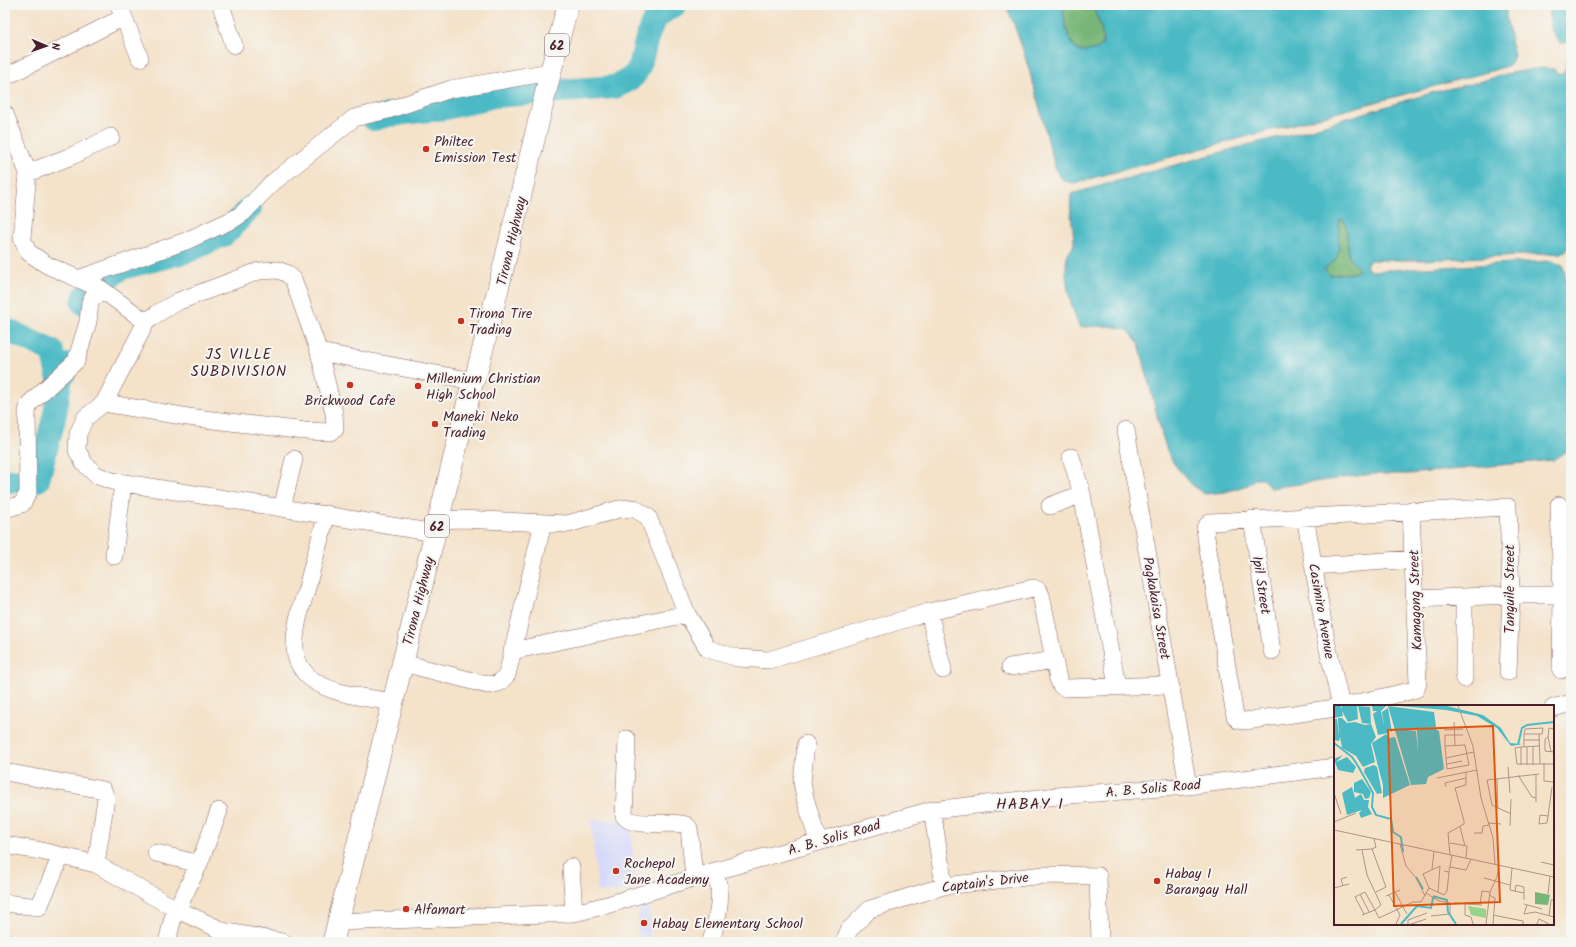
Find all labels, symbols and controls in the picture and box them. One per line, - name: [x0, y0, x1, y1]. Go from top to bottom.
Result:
- north arrow: [26, 26, 66, 66]
- road number: 62: [545, 34, 569, 56]
- text: N: [46, 43, 64, 50]
- place label: Philtec Emission Test: [434, 131, 517, 169]
- marker: Philtec Emission Test: [421, 144, 431, 154]
- street label: Tirona Highway: [491, 194, 533, 288]
- place label: Tirona Tire Trading: [469, 303, 533, 341]
- marker: Tirona Tire Trading: [456, 316, 466, 326]
- district label: JS VILLE SUBDIVISION: [191, 343, 287, 384]
- place label: Millenium Christian High School: [426, 368, 540, 406]
- marker: Brickwood Cafe: [345, 380, 355, 390]
- marker: Millenium Christian High School: [413, 381, 423, 391]
- place label: Brickwood Cafe: [305, 390, 396, 412]
- place label: Maneki Neko Trading: [443, 406, 519, 444]
- marker: Maneki Neko Trading: [430, 419, 440, 429]
- road number: 62: [425, 515, 449, 537]
- street label: Tanguile Street: [1499, 544, 1521, 634]
- street label: Kamagong Street: [1403, 549, 1429, 651]
- street label: Tirona Highway: [397, 554, 441, 648]
- street label: Ipil Street: [1246, 554, 1277, 617]
- street label: Pagkakaisa Street: [1136, 555, 1176, 662]
- street label: Casimiro Avenue: [1302, 562, 1340, 661]
- inset map: [1334, 705, 1554, 925]
- street label: A. B. Solis Road: [1105, 774, 1203, 804]
- district label: HABAY I: [996, 792, 1064, 817]
- street label: A. B. Solis Road: [785, 814, 884, 862]
- place label: Rochepol Jane Academy: [624, 853, 709, 891]
- place label: Habay I Barangay Hall: [1165, 863, 1248, 901]
- marker: Rochepol Jane Academy: [611, 866, 621, 876]
- street label: Captain's Drive: [940, 867, 1030, 899]
- marker: Habay I Barangay Hall: [1152, 876, 1162, 886]
- place label: Alfamart: [414, 899, 466, 921]
- marker: Alfamart: [401, 904, 411, 914]
- place label: Habay Elementary School: [652, 913, 804, 935]
- marker: Habay Elementary School: [639, 918, 649, 928]

